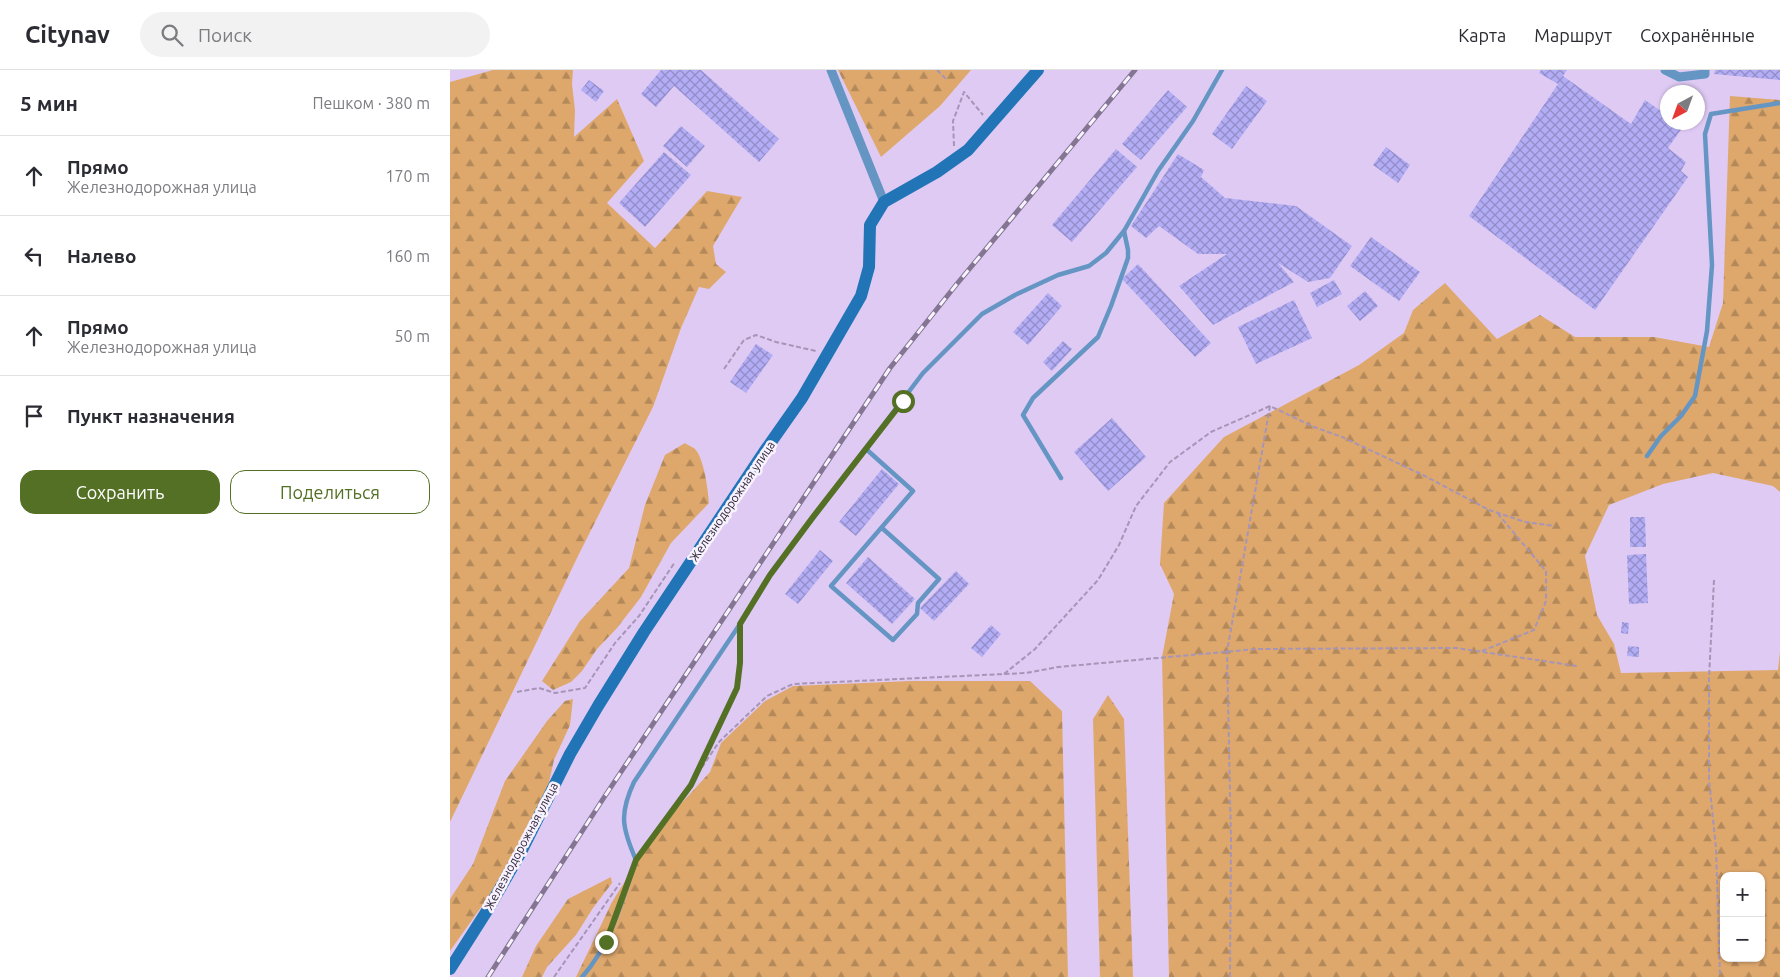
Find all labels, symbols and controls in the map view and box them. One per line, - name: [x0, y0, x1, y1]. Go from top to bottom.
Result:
- search box: [140, 12, 490, 57]
- text: Citynav: [25, 21, 110, 48]
- icon: search: [158, 21, 186, 49]
- text: Поиск: [198, 24, 252, 46]
- text: Карта: [1458, 25, 1506, 45]
- text: Маршрут: [1534, 25, 1612, 45]
- text: Сохранённые: [1640, 25, 1755, 45]
- north arrow: [1660, 85, 1705, 130]
- text: 5 мин: [20, 91, 78, 115]
- text: Пешком · 380 m: [312, 94, 430, 112]
- text: Прямо: [67, 156, 129, 178]
- icon: ahead: [20, 162, 48, 190]
- text: 170 m: [385, 167, 430, 185]
- text: Железнодорожная улица: [67, 178, 257, 196]
- icon: left: [20, 242, 48, 270]
- text: Налево: [67, 245, 136, 267]
- text: 160 m: [385, 247, 430, 265]
- text: Прямо: [67, 316, 129, 338]
- icon: ahead: [20, 322, 48, 350]
- text: 50 m: [394, 327, 430, 345]
- text: Железнодорожная улица: [67, 338, 257, 356]
- route start: [892, 390, 915, 413]
- icon: arrive: [20, 402, 48, 430]
- text: Пункт назначения: [67, 405, 235, 427]
- street label: Железнодорожная улица: [687, 438, 777, 564]
- button: Сохранить: [20, 470, 220, 514]
- button: Поделиться: [230, 470, 430, 514]
- street label: Железнодорожная улица: [482, 780, 560, 912]
- map controls: [1720, 872, 1765, 962]
- button: +: [1720, 872, 1765, 917]
- button: −: [1720, 917, 1765, 962]
- route end: [595, 931, 618, 954]

